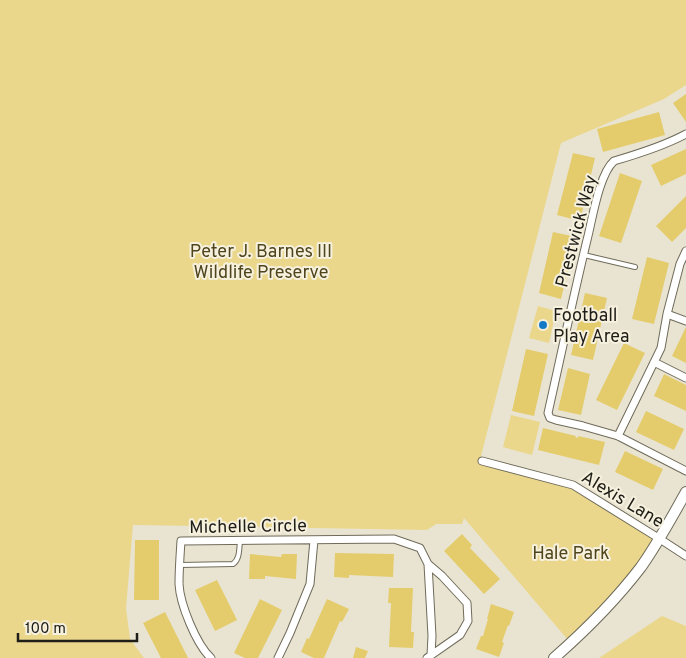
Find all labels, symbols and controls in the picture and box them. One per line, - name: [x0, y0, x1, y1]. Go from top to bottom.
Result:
- street label: Prestwick Way: [551, 173, 604, 290]
- park label: Peter J. Barnes III Wildlife Preserve: [190, 241, 332, 285]
- place label: Football Play Area: [553, 305, 629, 349]
- marker: Football Play Area: [537, 319, 549, 331]
- street label: Alexis Lane: [577, 467, 668, 534]
- street label: Michelle Circle: [189, 515, 307, 540]
- park label: Hale Park: [532, 543, 610, 566]
- scale bar: [18, 610, 136, 642]
- text: 100 m: [25, 620, 66, 639]

